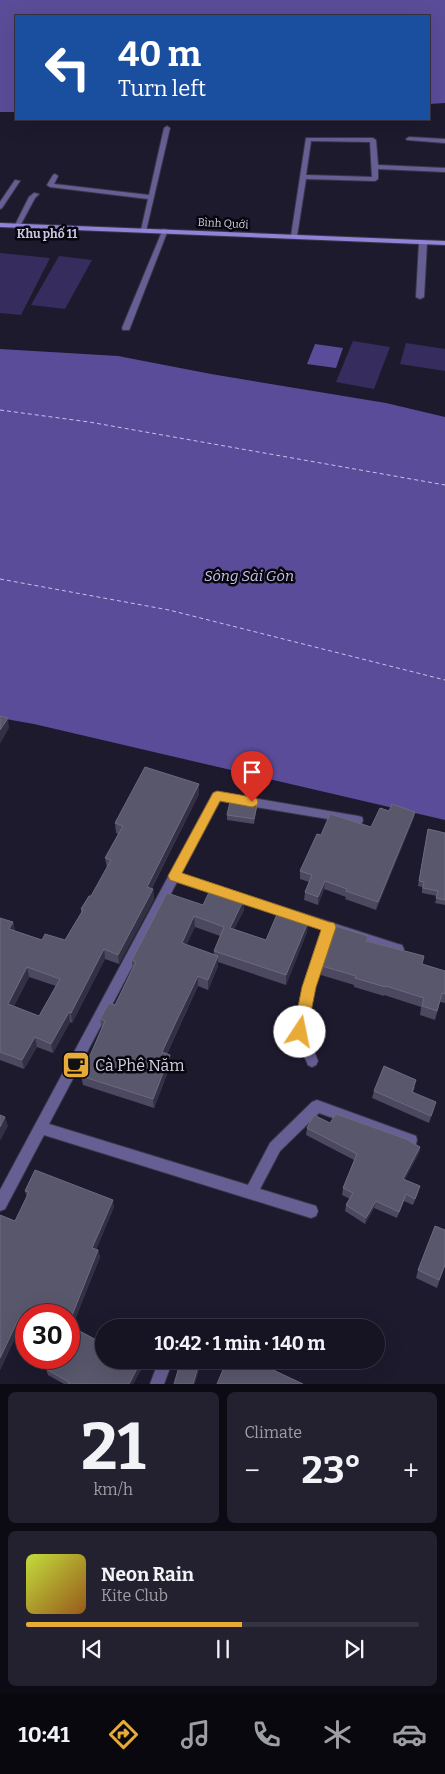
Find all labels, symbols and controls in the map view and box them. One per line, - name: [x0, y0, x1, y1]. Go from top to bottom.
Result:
- text: 40 m: [118, 33, 201, 75]
- icon: left: [35, 35, 100, 100]
- text: Turn left: [118, 75, 206, 102]
- street label: Bình Quới: [197, 216, 249, 231]
- district label: Khu phố 11: [17, 226, 78, 241]
- water label: Sông Sài Gòn: [204, 567, 294, 585]
- pin: [231, 751, 273, 802]
- icon: arrive: [238, 758, 266, 786]
- position arrow: [273, 1005, 325, 1057]
- cafe icon: Cà Phê Năm: [61, 1050, 91, 1080]
- place label: Cà Phê Năm: [95, 1056, 185, 1075]
- speed limit sign: 30: [15, 1304, 80, 1369]
- text: 10:42 · 1 min · 140 m: [155, 1332, 325, 1355]
- text: 21: [81, 1408, 146, 1486]
- text: Climate: [245, 1423, 302, 1442]
- text: 23°: [301, 1447, 361, 1493]
- text: −: [245, 1454, 260, 1487]
- text: +: [403, 1454, 419, 1487]
- text: km/h: [93, 1480, 133, 1499]
- text: Neon Rain: [101, 1563, 194, 1586]
- text: Kite Club: [101, 1586, 168, 1605]
- icon: previous: [78, 1635, 106, 1663]
- icon: pause: [209, 1635, 237, 1663]
- icon: next: [340, 1635, 368, 1663]
- icon: directions: [106, 1717, 141, 1752]
- icon: music: [178, 1717, 213, 1752]
- icon: phone: [249, 1717, 284, 1752]
- icon: climate: [320, 1717, 355, 1752]
- icon: car: [392, 1717, 427, 1752]
- text: 10:41: [18, 1721, 70, 1748]

